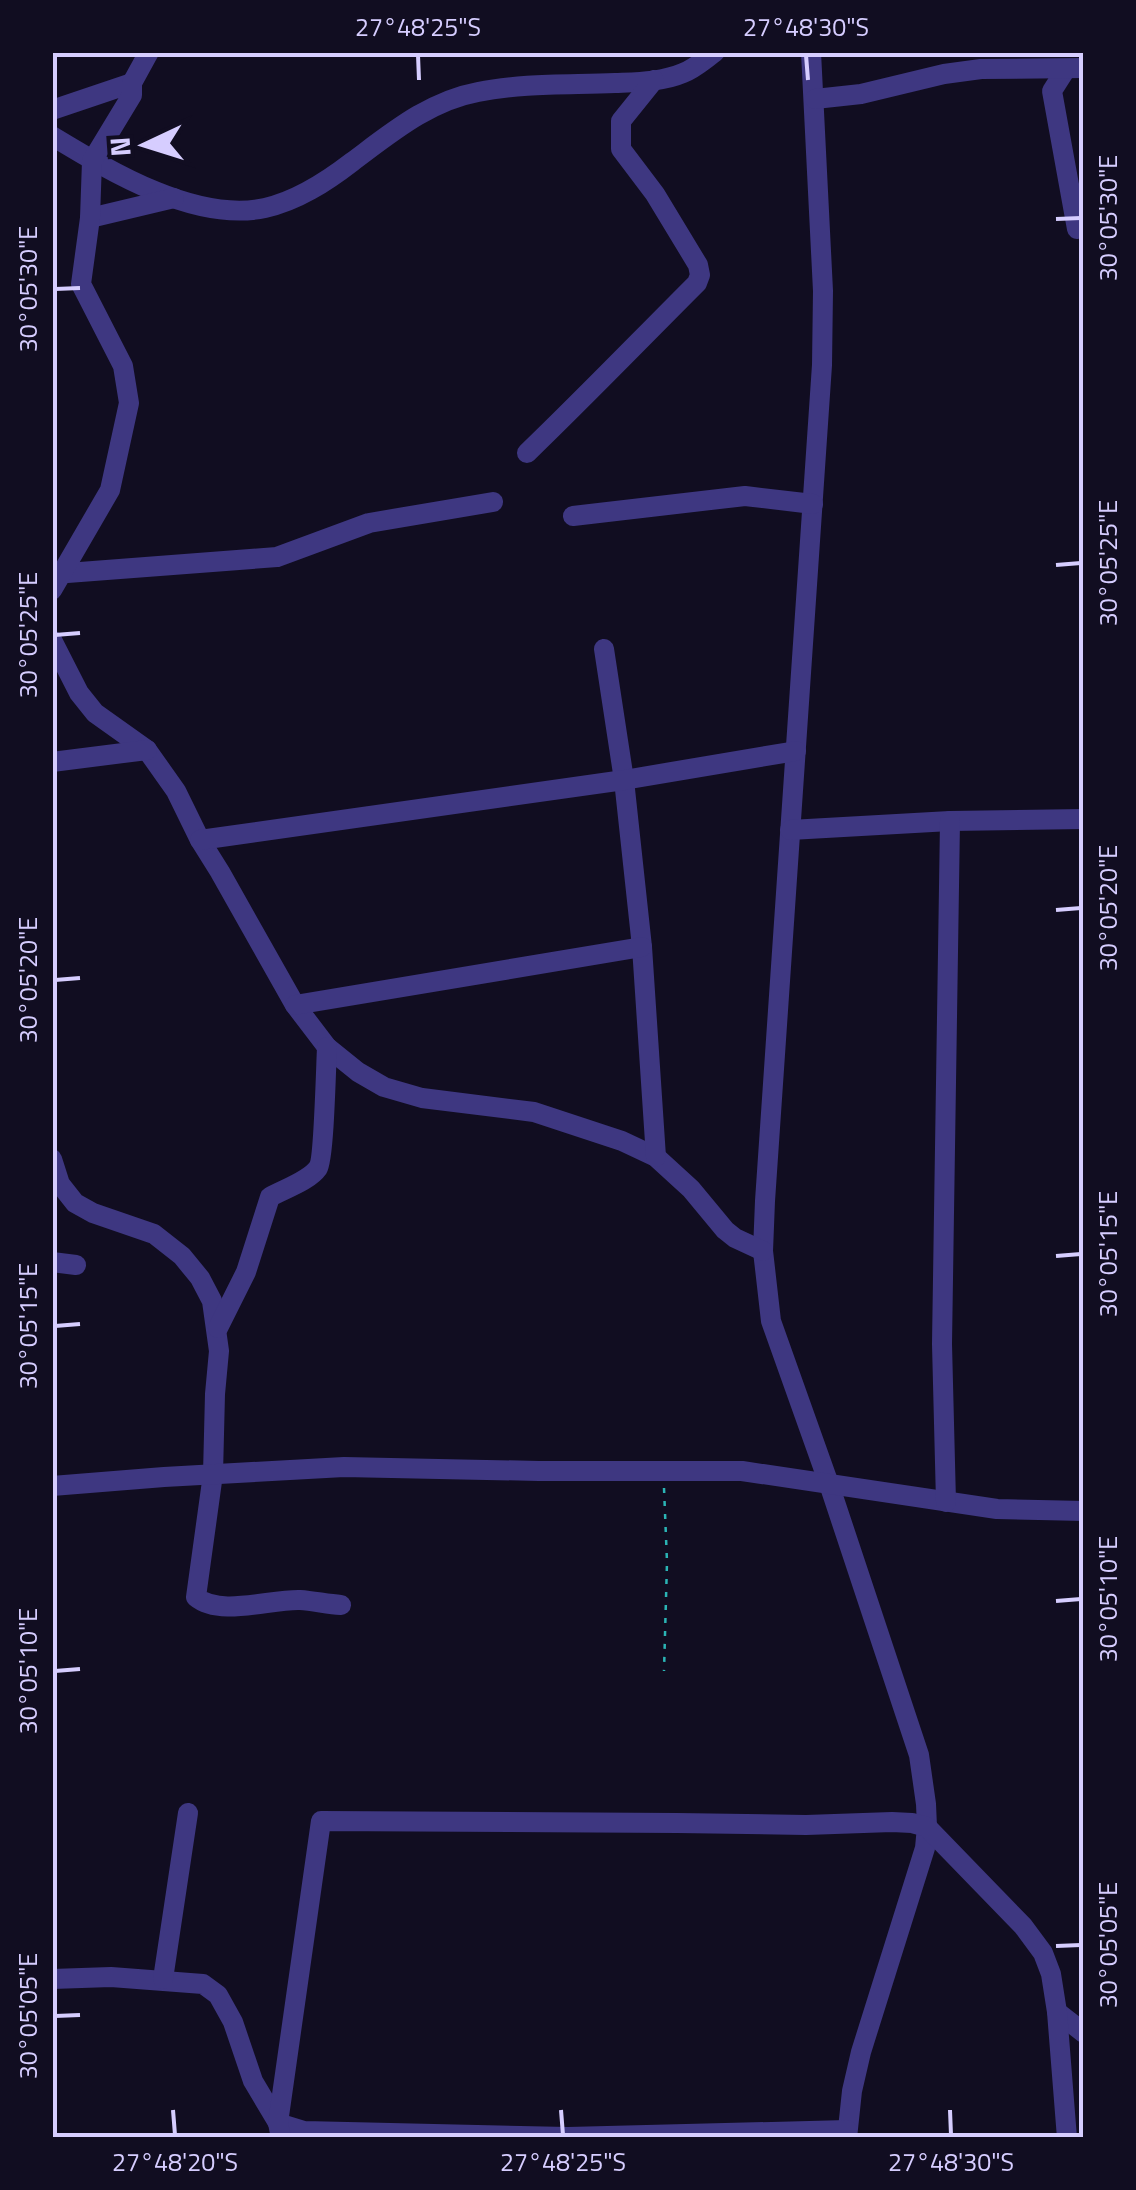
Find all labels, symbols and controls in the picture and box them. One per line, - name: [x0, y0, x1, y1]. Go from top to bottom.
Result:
- text: 27°48'25"S: [355, 8, 481, 46]
- text: 27°48'30"S: [743, 8, 869, 46]
- north arrow: [95, 95, 195, 195]
- text: N: [97, 136, 142, 158]
- text: 30°05'30"E: [1089, 155, 1127, 281]
- text: 30°05'30"E: [9, 226, 47, 352]
- text: 30°05'25"E: [1089, 500, 1127, 626]
- text: 30°05'25"E: [9, 572, 47, 698]
- text: 30°05'20"E: [1089, 845, 1127, 971]
- text: 30°05'20"E: [9, 917, 47, 1043]
- text: 30°05'15"E: [1089, 1191, 1127, 1317]
- text: 30°05'15"E: [9, 1263, 47, 1389]
- text: 30°05'10"E: [1089, 1536, 1127, 1662]
- text: 30°05'10"E: [9, 1608, 47, 1734]
- text: 30°05'05"E: [1089, 1882, 1127, 2008]
- text: 30°05'05"E: [9, 1953, 47, 2079]
- text: 27°48'20"S: [112, 2143, 238, 2181]
- text: 27°48'25"S: [500, 2143, 626, 2181]
- text: 27°48'30"S: [888, 2143, 1014, 2181]

